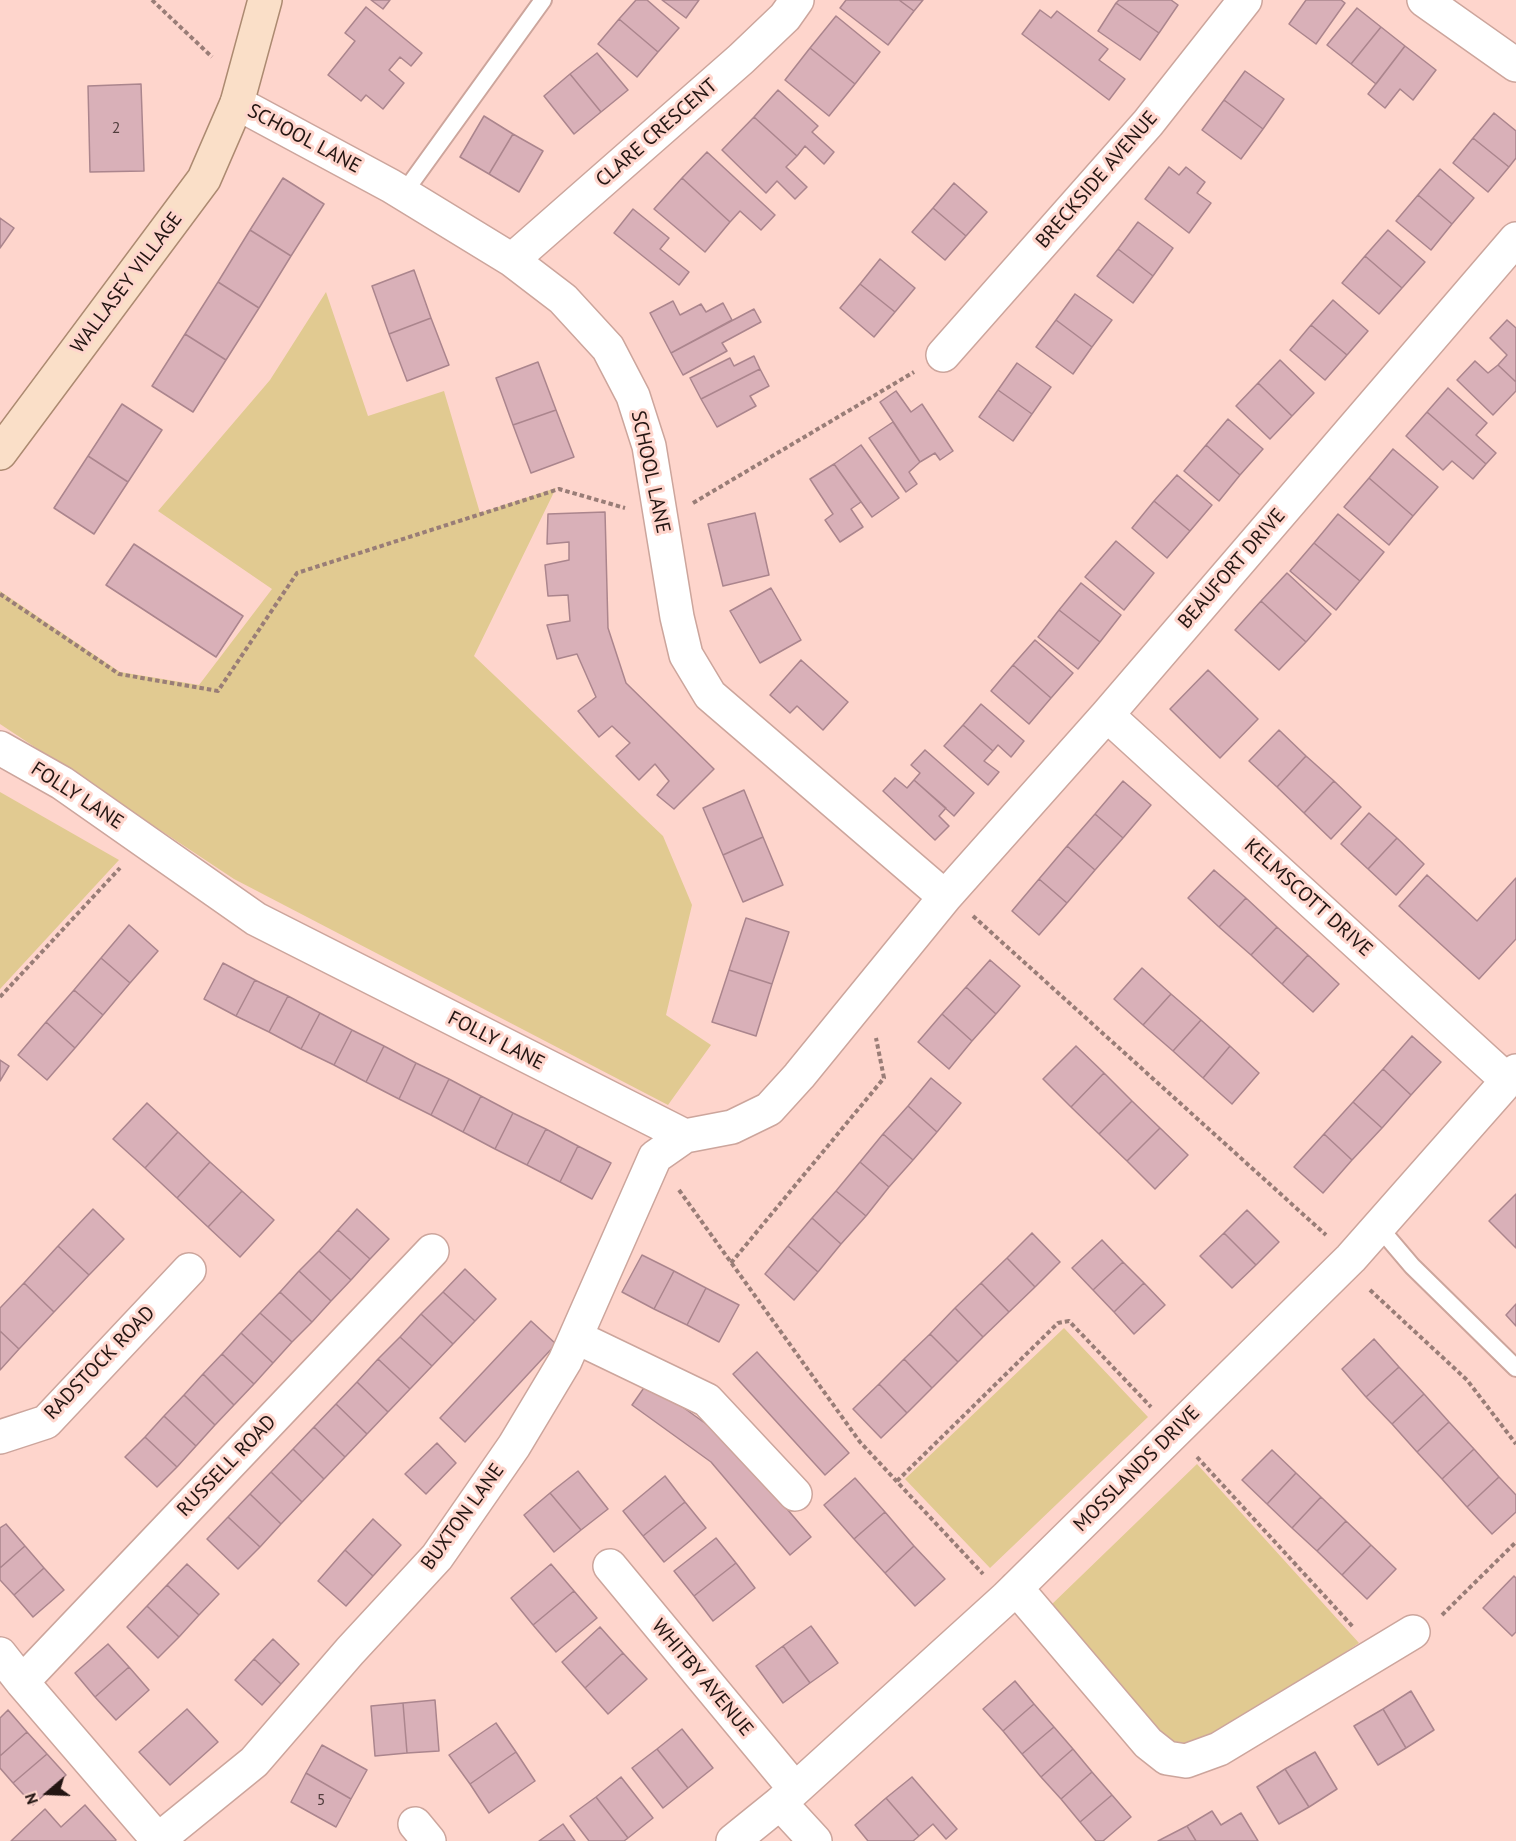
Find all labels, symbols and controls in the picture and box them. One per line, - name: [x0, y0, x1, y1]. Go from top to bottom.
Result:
- street label: CLARE CRESCENT: [591, 74, 723, 192]
- street label: SCHOOL LANE: [243, 99, 365, 179]
- street label: BRECKSIDE AVENUE: [1031, 107, 1163, 253]
- house number: 2: [112, 118, 120, 138]
- street label: WALLASEY VILLAGE: [66, 208, 188, 358]
- street label: SCHOOL LANE: [625, 408, 675, 536]
- street label: BEAUFORT DRIVE: [1173, 504, 1291, 634]
- street label: FOLLY LANE: [26, 757, 128, 835]
- street label: KELMSCOTT DRIVE: [1239, 834, 1377, 962]
- street label: FOLLY LANE: [444, 1006, 548, 1076]
- street label: RADSTOCK ROAD: [40, 1301, 160, 1425]
- street label: MOSSLANDS DRIVE: [1069, 1401, 1205, 1537]
- street label: RUSSELL ROAD: [173, 1410, 281, 1522]
- street label: BUXTON LANE: [416, 1459, 510, 1575]
- street label: WHITBY AVENUE: [646, 1615, 758, 1741]
- north arrow: [18, 1763, 78, 1823]
- house number: 5: [317, 1790, 325, 1810]
- text: N: [20, 1791, 42, 1807]

